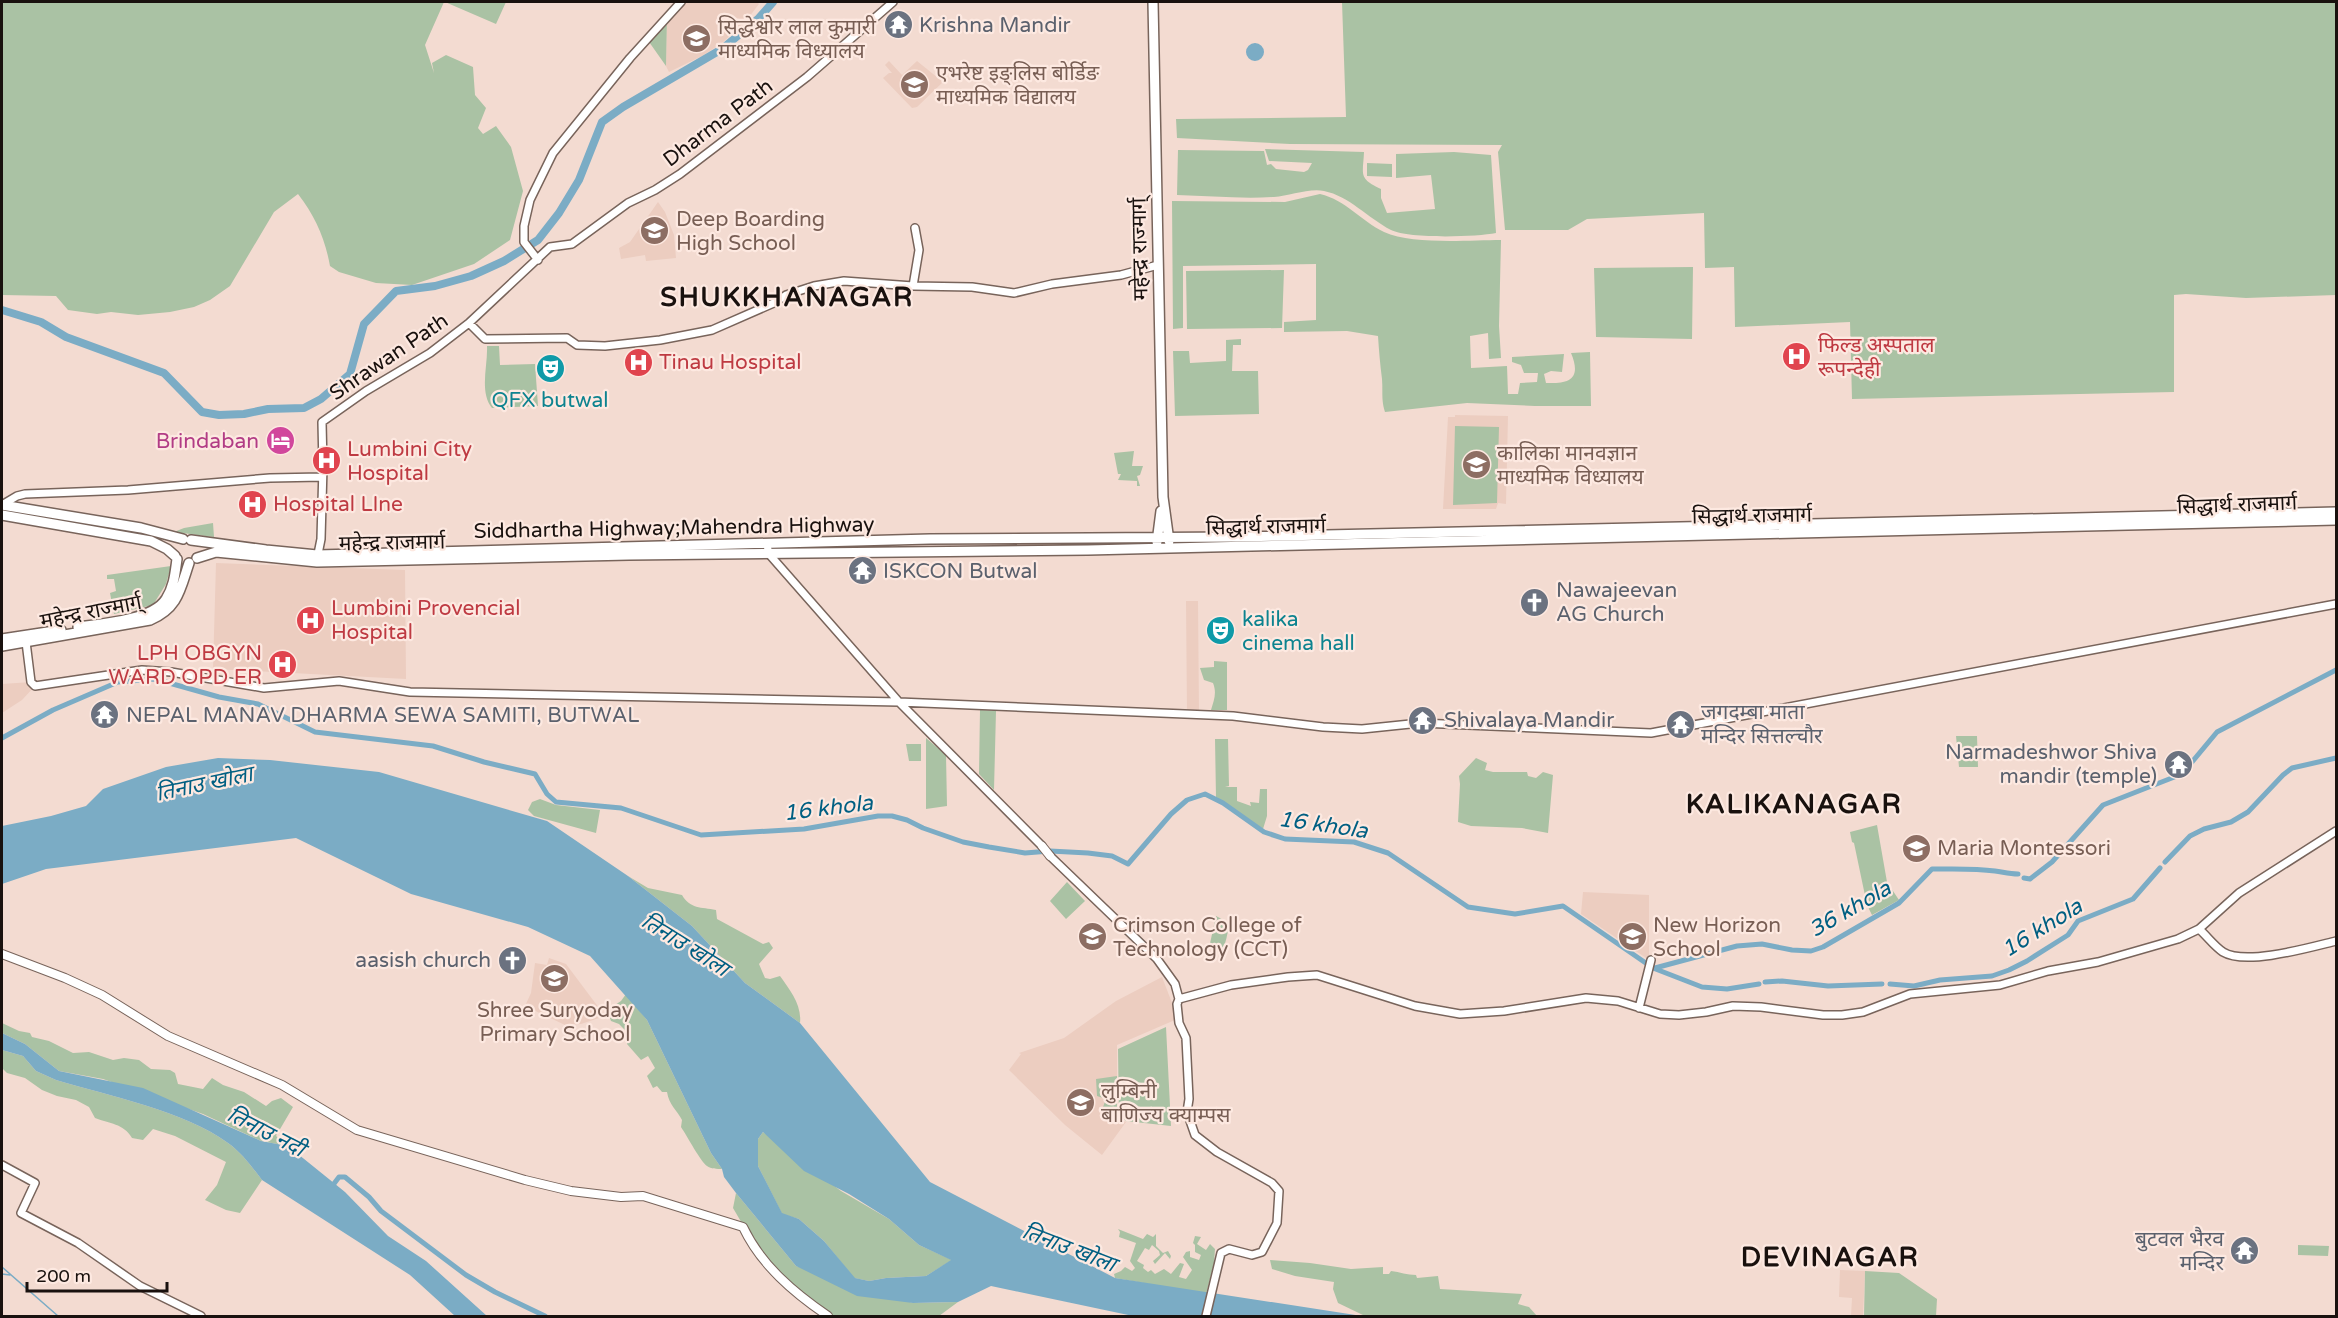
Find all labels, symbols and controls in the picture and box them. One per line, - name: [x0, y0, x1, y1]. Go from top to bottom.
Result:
- temple icon: Krishna Mandir: [882, 9, 914, 41]
- place label: Krishna Mandir: [919, 13, 1071, 38]
- place label: सिद्धेश्वोर लाल कुमारी माध्यमिक विध्यालय: [718, 15, 876, 64]
- school or university icon: सिद्धेश्वोर लाल कुमारी माध्यमिक विध्यालय: [681, 23, 713, 55]
- place label: एभरेष्ट इङ्लिस बोर्डिङ माध्यमिक विद्यालय: [936, 61, 1100, 110]
- school or university icon: एभरेष्ट इङ्लिस बोर्डिङ माध्यमिक विद्यालय: [899, 69, 931, 101]
- street label: Dharma Path: [658, 74, 778, 172]
- street label: महेन्द्र राज्मार्ग्: [1127, 194, 1153, 301]
- place label: Deep Boarding High School: [676, 207, 825, 256]
- school or university icon: Deep Boarding High School: [639, 215, 671, 247]
- district label: SHUKKHANAGAR: [660, 281, 914, 314]
- street label: Shrawan Path: [325, 308, 453, 406]
- place label: फिल्ड अस्पताल रूपन्देही: [1818, 333, 1935, 382]
- hospital icon: फिल्ड अस्पताल रूपन्देही: [1781, 341, 1813, 373]
- hospital icon: Tinau Hospital: [622, 346, 654, 378]
- place label: Tinau Hospital: [659, 350, 802, 375]
- theatre icon: QFX butwal: [534, 353, 566, 385]
- place label: QFX butwal: [492, 388, 608, 413]
- hotel icon: Brindaban: [264, 425, 296, 457]
- place label: Brindaban: [156, 429, 259, 454]
- place label: Lumbini City Hospital: [347, 437, 472, 486]
- place label: कालिका मानवज्ञान माध्यमिक विध्यालय: [1497, 441, 1645, 490]
- hospital icon: Lumbini City Hospital: [310, 445, 342, 477]
- school or university icon: कालिका मानवज्ञान माध्यमिक विध्यालय: [1460, 449, 1492, 481]
- hospital icon: Hospital LIne: [236, 488, 268, 520]
- street label: सिद्धार्थ राजमार्ग: [2177, 490, 2299, 520]
- place label: Hospital LIne: [273, 492, 403, 517]
- street label: सिद्धार्थ राजमार्ग: [1692, 502, 1813, 530]
- street label: Siddhartha Highway;Mahendra Highway: [473, 512, 875, 544]
- street label: सिद्धार्थ राजमार्ग: [1206, 513, 1327, 541]
- street label: महेन्द्र राजमार्ग: [339, 530, 447, 556]
- temple icon: ISKCON Butwal: [846, 555, 878, 587]
- place label: ISKCON Butwal: [883, 559, 1038, 584]
- place label: Nawajeevan AG Church: [1556, 578, 1677, 627]
- church icon: Nawajeevan AG Church: [1519, 586, 1551, 618]
- street label: महेन्द्र राज्मार्ग्: [38, 589, 147, 634]
- place label: Lumbini Provencial Hospital: [331, 596, 521, 645]
- hospital icon: Lumbini Provencial Hospital: [294, 604, 326, 636]
- place label: kalika cinema hall: [1242, 607, 1355, 656]
- theatre icon: kalika cinema hall: [1205, 615, 1237, 647]
- place label: LPH OBGYN WARD OPD ER: [108, 641, 262, 690]
- hospital icon: LPH OBGYN WARD OPD ER: [267, 649, 299, 681]
- temple icon: NEPAL MANAV DHARMA SEWA SAMITI, BUTWAL: [89, 699, 121, 731]
- place label: जगदम्बा माता मन्दिर सित्तल्चौर: [1701, 700, 1823, 749]
- place label: NEPAL MANAV DHARMA SEWA SAMITI, BUTWAL: [126, 703, 639, 728]
- temple icon: Shivalaya Mandir: [1407, 704, 1439, 736]
- place label: Shivalaya Mandir: [1444, 708, 1614, 733]
- temple icon: जगदम्बा माता मन्दिर सित्तल्चौर: [1664, 708, 1696, 740]
- place label: Narmadeshwor Shiva mandir (temple): [1945, 740, 2157, 789]
- temple icon: Narmadeshwor Shiva mandir (temple): [2162, 748, 2194, 780]
- water label: तिनाउ खोला: [153, 760, 259, 807]
- district label: KALIKANAGAR: [1686, 788, 1902, 821]
- water label: 16 khola: [782, 790, 875, 826]
- water label: 16 khola: [1277, 806, 1370, 844]
- school or university icon: Maria Montessori: [1900, 832, 1932, 864]
- place label: Maria Montessori: [1937, 836, 2111, 861]
- water label: 36 khola: [1805, 875, 1896, 943]
- water label: 16 khola: [1997, 893, 2088, 963]
- water label: तिनाउ खोला: [636, 908, 737, 984]
- place label: Crimson College of Technology (CCT): [1113, 913, 1302, 962]
- place label: New Horizon School: [1653, 913, 1781, 962]
- school or university icon: Crimson College of Technology (CCT): [1076, 921, 1108, 953]
- school or university icon: New Horizon School: [1616, 921, 1648, 953]
- church icon: aasish church: [496, 944, 528, 976]
- place label: aasish church: [355, 948, 491, 973]
- school or university icon: Shree Suryoday Primary School: [539, 963, 571, 995]
- place label: Shree Suryoday Primary School: [477, 998, 633, 1047]
- place label: लुम्बिनी बाणिज्य क्याम्पस: [1101, 1079, 1231, 1128]
- school or university icon: लुम्बिनी बाणिज्य क्याम्पस: [1064, 1087, 1096, 1119]
- water label: तिनाउ नदी: [223, 1101, 313, 1164]
- water label: तिनाउ खोला: [1018, 1218, 1124, 1279]
- place label: बुटवल भैरव मन्दिर: [2135, 1226, 2224, 1276]
- temple icon: बुटवल भैरव मन्दिर: [2229, 1235, 2261, 1267]
- district label: DEVINAGAR: [1741, 1241, 1919, 1274]
- scale bar: [27, 1255, 166, 1293]
- text: 200 m: [36, 1265, 91, 1287]

